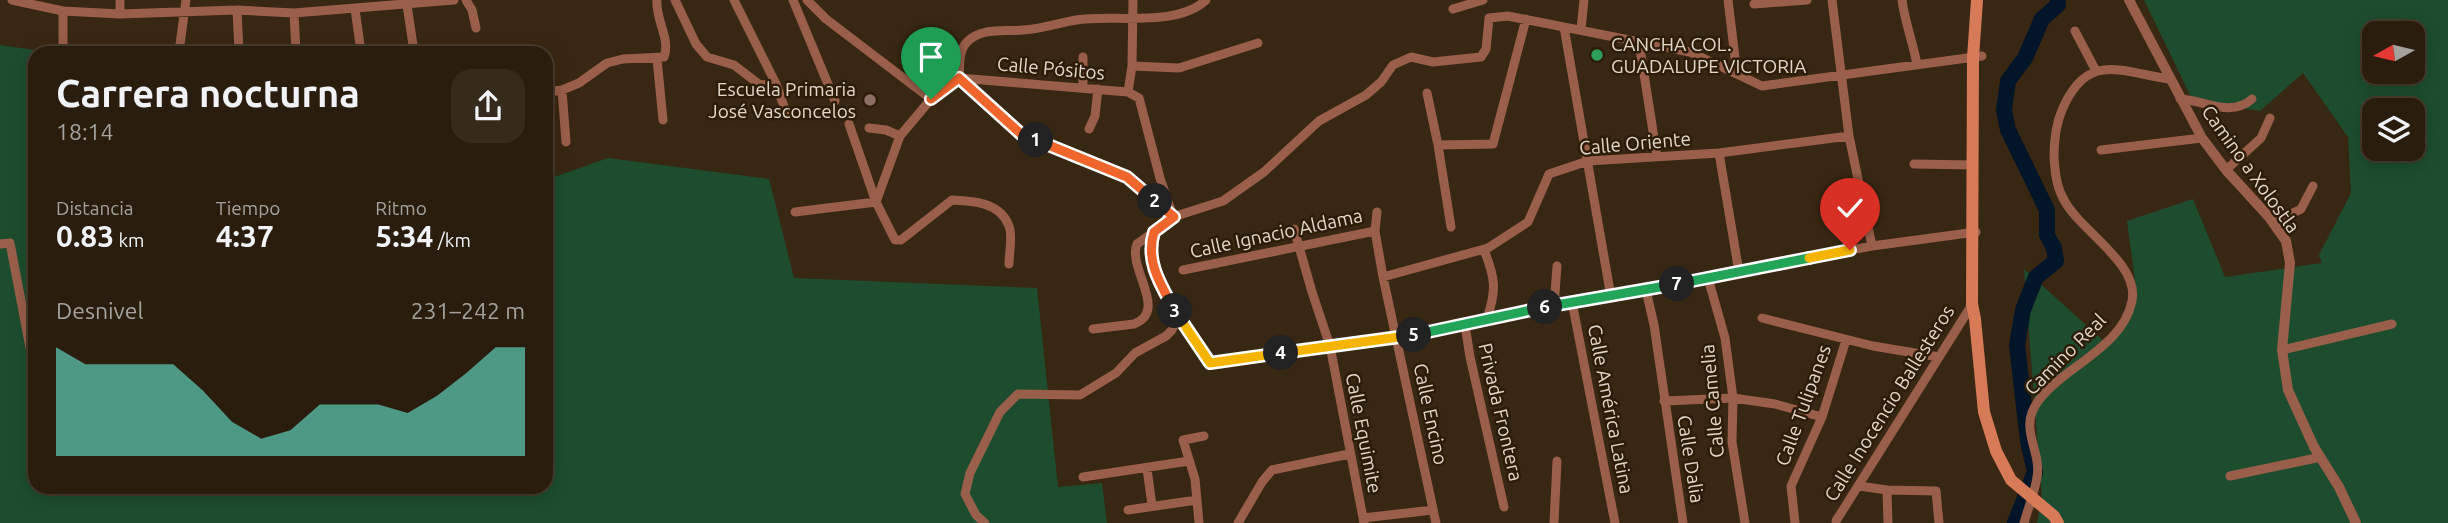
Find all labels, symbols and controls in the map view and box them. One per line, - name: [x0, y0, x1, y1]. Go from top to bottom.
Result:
- north arrow: [2362, 21, 2426, 84]
- map controls: [2362, 21, 2425, 161]
- pin: [901, 27, 961, 99]
- place label: CANCHA COL. GUADALUPE VICTORIA: [1611, 33, 1807, 77]
- icon: arrive: [912, 38, 950, 76]
- marker: CANCHA COL. GUADALUPE VICTORIA: [1589, 47, 1605, 63]
- street label: Calle Pósitos: [996, 52, 1106, 84]
- button: share: [451, 69, 525, 143]
- text: Carrera nocturna: [56, 72, 360, 114]
- place label: Escuela Primaria José Vasconcelos: [708, 78, 856, 122]
- marker: Escuela Primaria José Vasconcelos: [862, 92, 878, 108]
- button: layers: [2362, 98, 2425, 161]
- street label: Camino a Xolostla: [2197, 101, 2305, 237]
- text: 18:14: [56, 119, 114, 144]
- pin: 1: [1018, 122, 1054, 158]
- street label: Calle Oriente: [1578, 127, 1692, 159]
- text: 1: [1030, 128, 1041, 150]
- pin: [1820, 178, 1880, 250]
- pin: 2: [1138, 184, 1172, 218]
- text: 2: [1149, 189, 1160, 211]
- icon: check: [1831, 189, 1869, 227]
- text: Distancia: [56, 197, 134, 219]
- text: Tiempo: [216, 197, 280, 219]
- text: Ritmo: [375, 197, 427, 219]
- street label: Calle Ignacio Aldama: [1188, 204, 1364, 262]
- text: 0.83: [56, 219, 114, 253]
- text: 4:37: [216, 219, 274, 253]
- text: 5:34: [375, 219, 433, 253]
- text: km: [114, 229, 144, 251]
- text: /km: [433, 229, 471, 251]
- pin: 7: [1660, 266, 1694, 302]
- text: 7: [1671, 272, 1682, 294]
- pin: 6: [1528, 290, 1562, 324]
- pin: 3: [1158, 294, 1192, 328]
- text: 6: [1539, 295, 1550, 317]
- text: Desnivel: [56, 298, 144, 323]
- text: 231–242 m: [411, 298, 525, 323]
- text: 3: [1169, 299, 1180, 321]
- street label: Calle Inocencio Ballesteros: [1820, 301, 1958, 505]
- street label: Camino Real: [2020, 309, 2110, 399]
- pin: 5: [1396, 318, 1432, 352]
- street label: Calle América Latina: [1584, 322, 1638, 496]
- text: 5: [1408, 323, 1419, 345]
- pin: 4: [1264, 336, 1298, 370]
- text: 4: [1275, 341, 1286, 363]
- street label: Privada Frontera: [1474, 341, 1528, 483]
- street label: Calle Tulipanes: [1771, 341, 1835, 469]
- street label: Calle Camelia: [1696, 343, 1728, 459]
- street label: Calle Encino: [1410, 361, 1452, 467]
- street label: Calle Equimite: [1342, 371, 1386, 495]
- street label: Calle Dalia: [1673, 413, 1709, 505]

